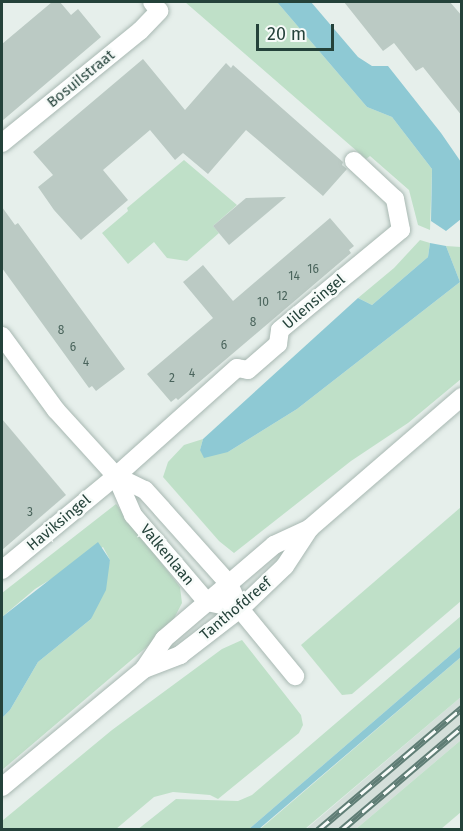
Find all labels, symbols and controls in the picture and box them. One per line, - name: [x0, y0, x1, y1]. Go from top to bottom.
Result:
- scale bar: [259, 12, 337, 50]
- text: 20 m: [267, 23, 306, 45]
- street label: Bosuilstraat: [44, 46, 118, 112]
- house number: 16: [307, 263, 319, 277]
- house number: 14: [288, 270, 300, 284]
- street label: Uilensingel: [279, 271, 349, 333]
- house number: 12: [276, 290, 288, 304]
- house number: 10: [257, 296, 269, 310]
- house number: 8: [250, 316, 256, 330]
- house number: 8: [58, 324, 64, 338]
- house number: 6: [221, 339, 227, 353]
- house number: 6: [70, 341, 76, 355]
- house number: 4: [83, 356, 89, 370]
- house number: 4: [189, 367, 195, 381]
- house number: 2: [169, 372, 175, 386]
- street label: Haviksingel: [24, 491, 94, 555]
- house number: 3: [27, 506, 33, 520]
- street label: Valkenlaan: [136, 521, 198, 589]
- street label: Tanthofdreef: [197, 574, 275, 644]

